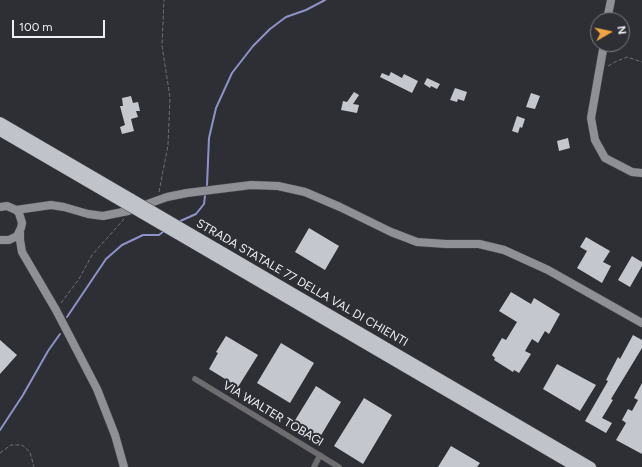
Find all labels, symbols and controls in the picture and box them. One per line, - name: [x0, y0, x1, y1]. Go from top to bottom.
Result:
- scale bar: [14, 12, 107, 38]
- north arrow: [590, 12, 630, 52]
- text: 100 m: [19, 20, 53, 34]
- text: N: [614, 25, 628, 35]
- street label: STRADA STATALE 77 DELLA VAL DI CHIENTI: [194, 216, 410, 350]
- street label: VIA WALTER TOBAGI: [220, 378, 326, 450]

